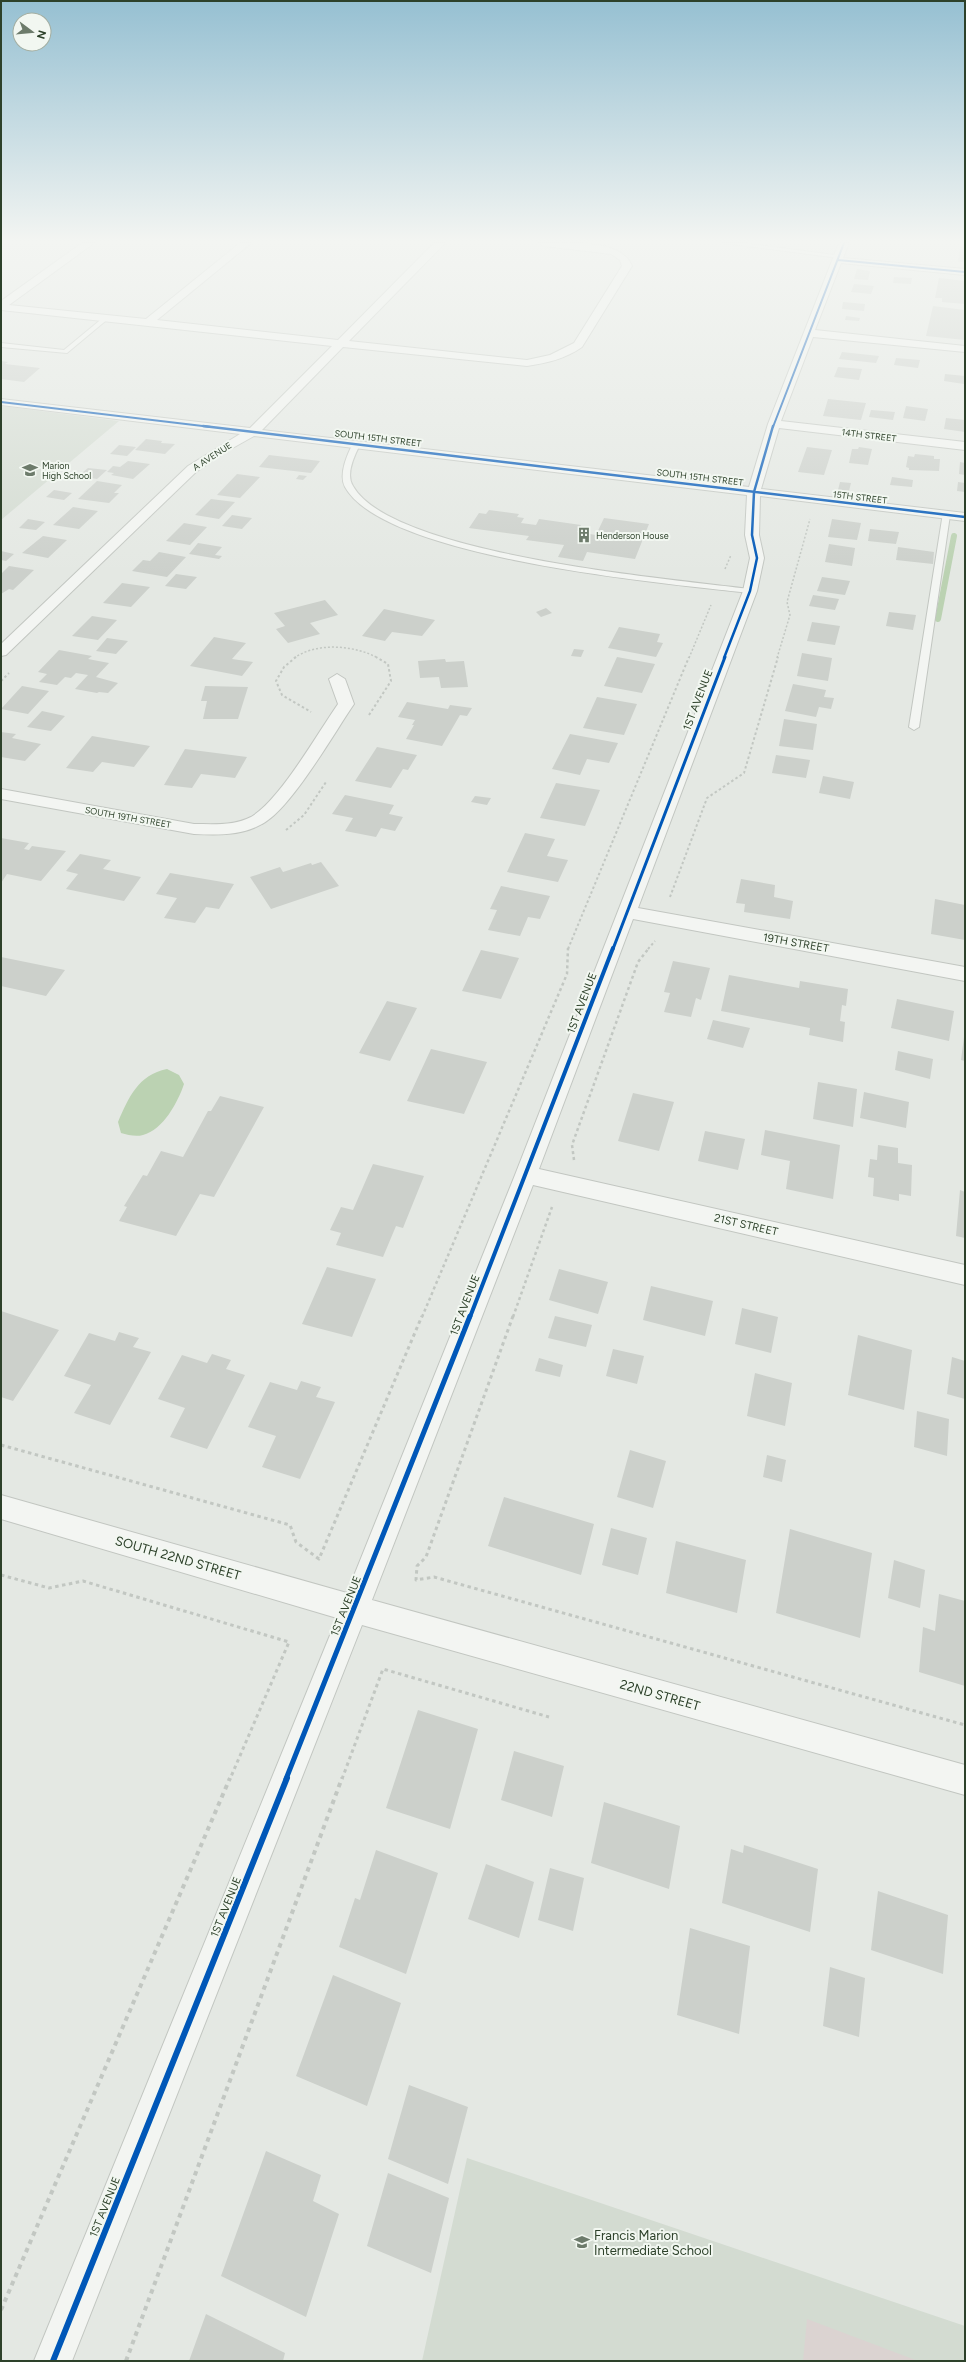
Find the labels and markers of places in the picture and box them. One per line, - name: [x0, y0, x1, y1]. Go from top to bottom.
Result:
- place label: Marion High School: [42, 460, 91, 481]
- school or university icon: Marion High School: [21, 461, 39, 479]
- building icon: Henderson House: [575, 526, 593, 544]
- place label: Henderson House: [596, 530, 669, 541]
- place label: Francis Marion Intermediate School: [594, 2228, 712, 2258]
- school or university icon: Francis Marion Intermediate School: [573, 2233, 591, 2251]

